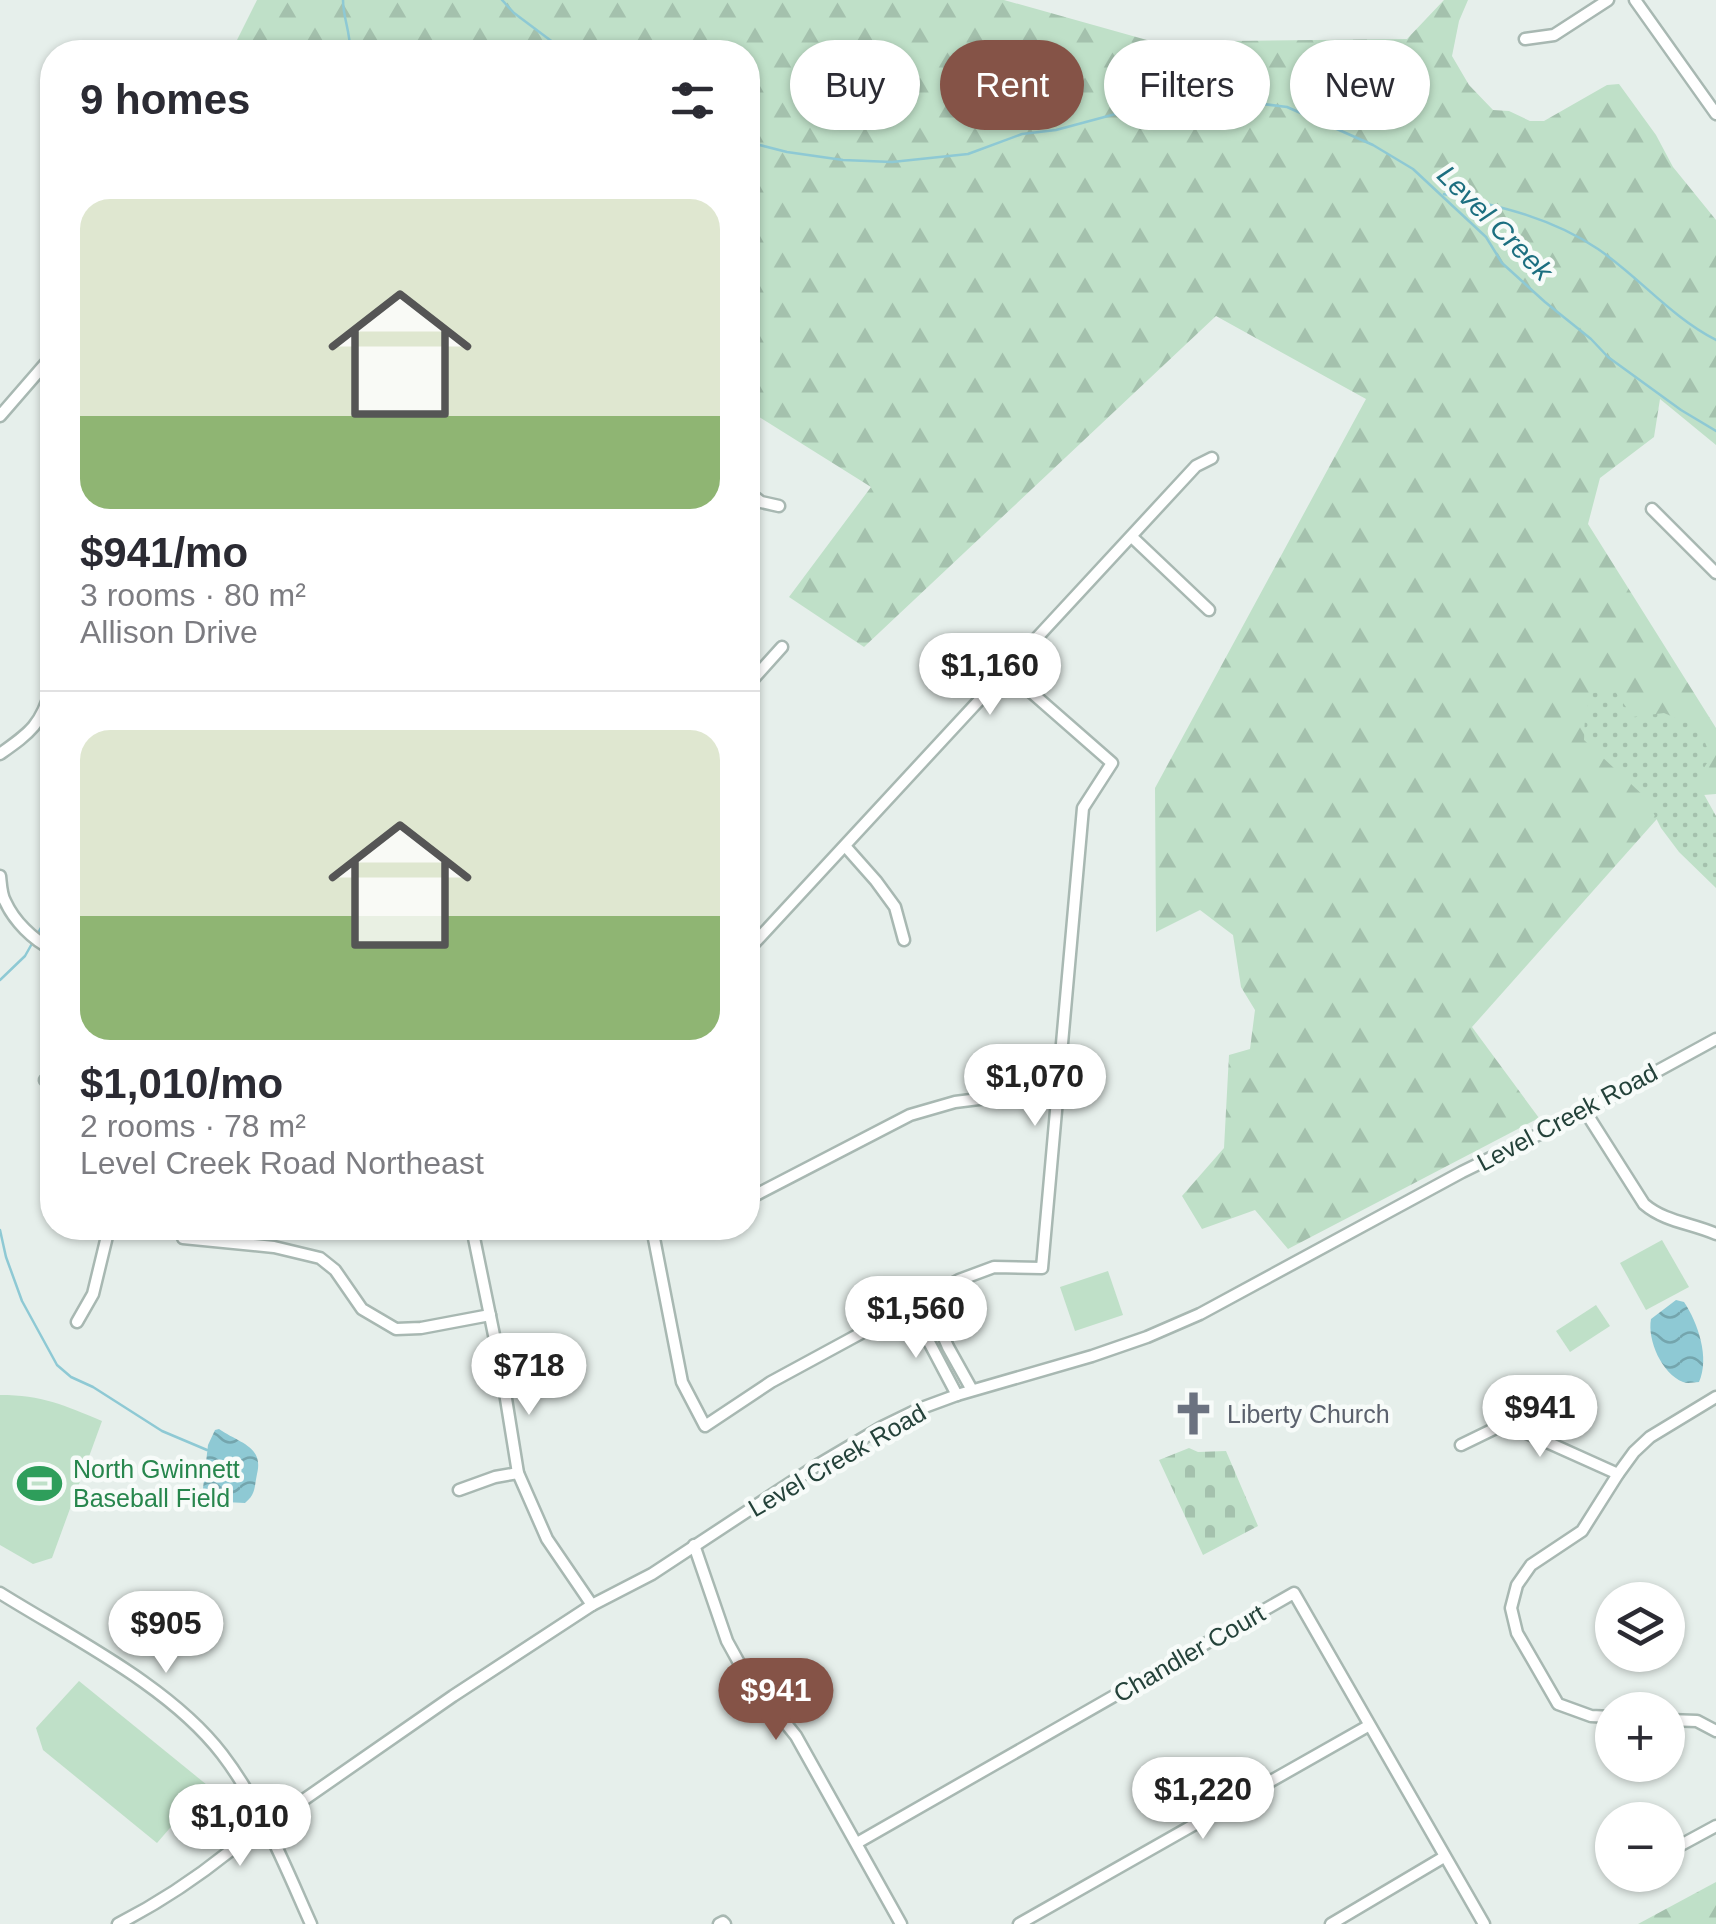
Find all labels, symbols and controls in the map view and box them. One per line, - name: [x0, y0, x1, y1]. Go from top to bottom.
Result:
- chip: Buy: [790, 40, 920, 130]
- chip: Rent: [940, 40, 1084, 130]
- chip: Filters: [1104, 40, 1270, 130]
- chip: New: [1290, 40, 1430, 130]
- icon: filters: [665, 73, 720, 128]
- text: 9 homes: [80, 76, 250, 123]
- water label: Level Creek: [1431, 159, 1560, 288]
- icon: home: [310, 264, 490, 444]
- text: $941/mo: [80, 529, 248, 576]
- text: 3 rooms · 80 m²: [80, 577, 306, 613]
- text: Allison Drive: [80, 614, 258, 650]
- pin: $1,160: [909, 633, 1071, 718]
- text: $1,160: [941, 647, 1039, 683]
- icon: home: [310, 795, 490, 975]
- pin: $1,070: [954, 1044, 1116, 1129]
- text: $1,070: [986, 1058, 1084, 1094]
- street label: Level Creek Road: [1472, 1058, 1662, 1176]
- text: $1,010/mo: [80, 1060, 283, 1107]
- text: 2 rooms · 78 m²: [80, 1108, 306, 1144]
- text: Level Creek Road Northeast: [80, 1145, 484, 1181]
- pin: $1,560: [835, 1276, 997, 1361]
- text: $1,560: [867, 1290, 965, 1326]
- pin: $718: [470, 1333, 588, 1418]
- text: $718: [493, 1347, 565, 1383]
- pin: $941: [1481, 1375, 1599, 1460]
- text: $941: [1504, 1389, 1576, 1425]
- church icon: Liberty Church: [1170, 1390, 1218, 1438]
- street label: Level Creek Road: [743, 1398, 931, 1522]
- place label: Liberty Church: [1227, 1400, 1390, 1428]
- place label: North Gwinnett Baseball Field: [73, 1455, 240, 1512]
- sports icon: North Gwinnett Baseball Field: [16, 1459, 64, 1507]
- map controls: [1595, 1582, 1685, 1892]
- button: layers: [1595, 1582, 1685, 1672]
- pin: $905: [107, 1591, 225, 1676]
- street label: Chandler Court: [1109, 1598, 1269, 1708]
- text: $905: [130, 1605, 202, 1641]
- pin: $941: [717, 1658, 835, 1743]
- text: $941: [740, 1672, 812, 1708]
- button: +: [1595, 1692, 1685, 1782]
- pin: $1,220: [1122, 1757, 1284, 1842]
- text: $1,220: [1154, 1771, 1252, 1807]
- pin: $1,010: [159, 1784, 321, 1869]
- text: $1,010: [191, 1798, 289, 1834]
- button: −: [1595, 1802, 1685, 1892]

